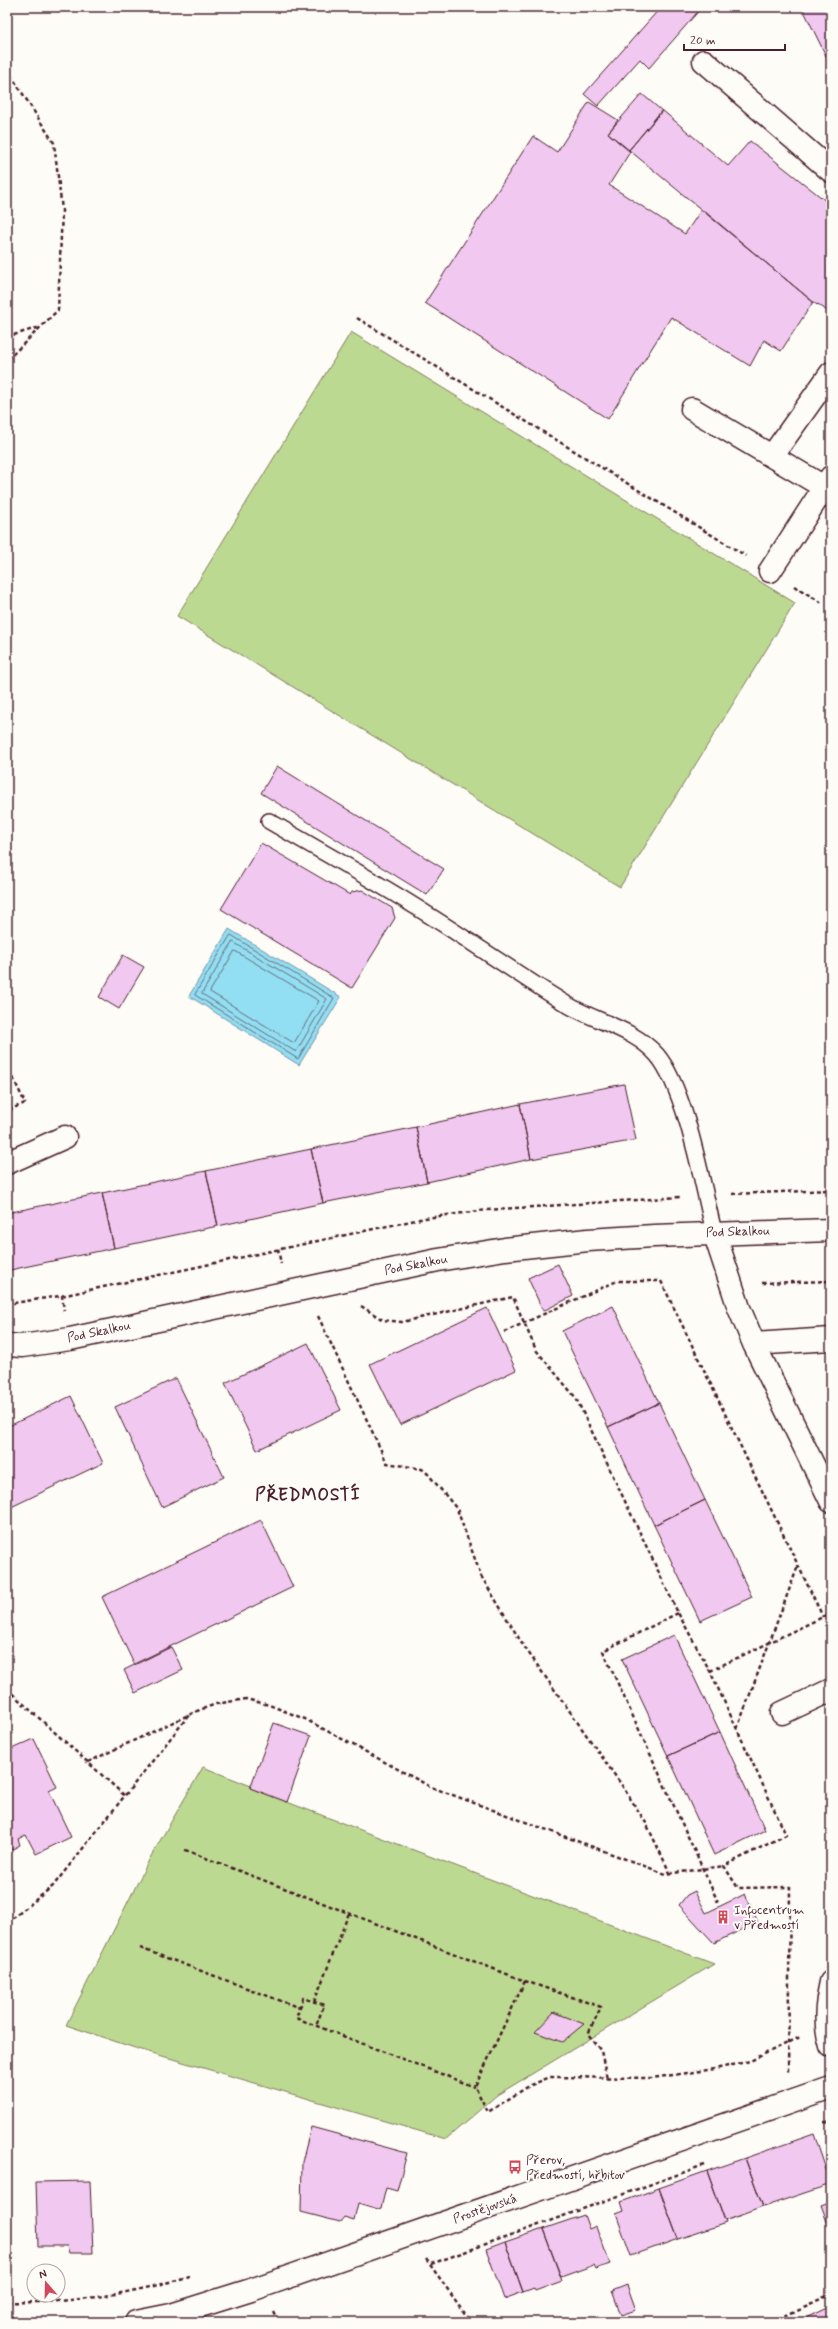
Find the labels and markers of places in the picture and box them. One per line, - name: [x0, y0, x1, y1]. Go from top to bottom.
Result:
- place label: Infocentrum v Předmostí: [734, 1902, 804, 1934]
- building icon: Infocentrum v Předmostí: [715, 1909, 731, 1925]
- place label: Přerov, Předmostí, hřbitov: [526, 2152, 625, 2184]
- bus stop icon: Přerov, Předmostí, hřbitov: [507, 2159, 523, 2175]

